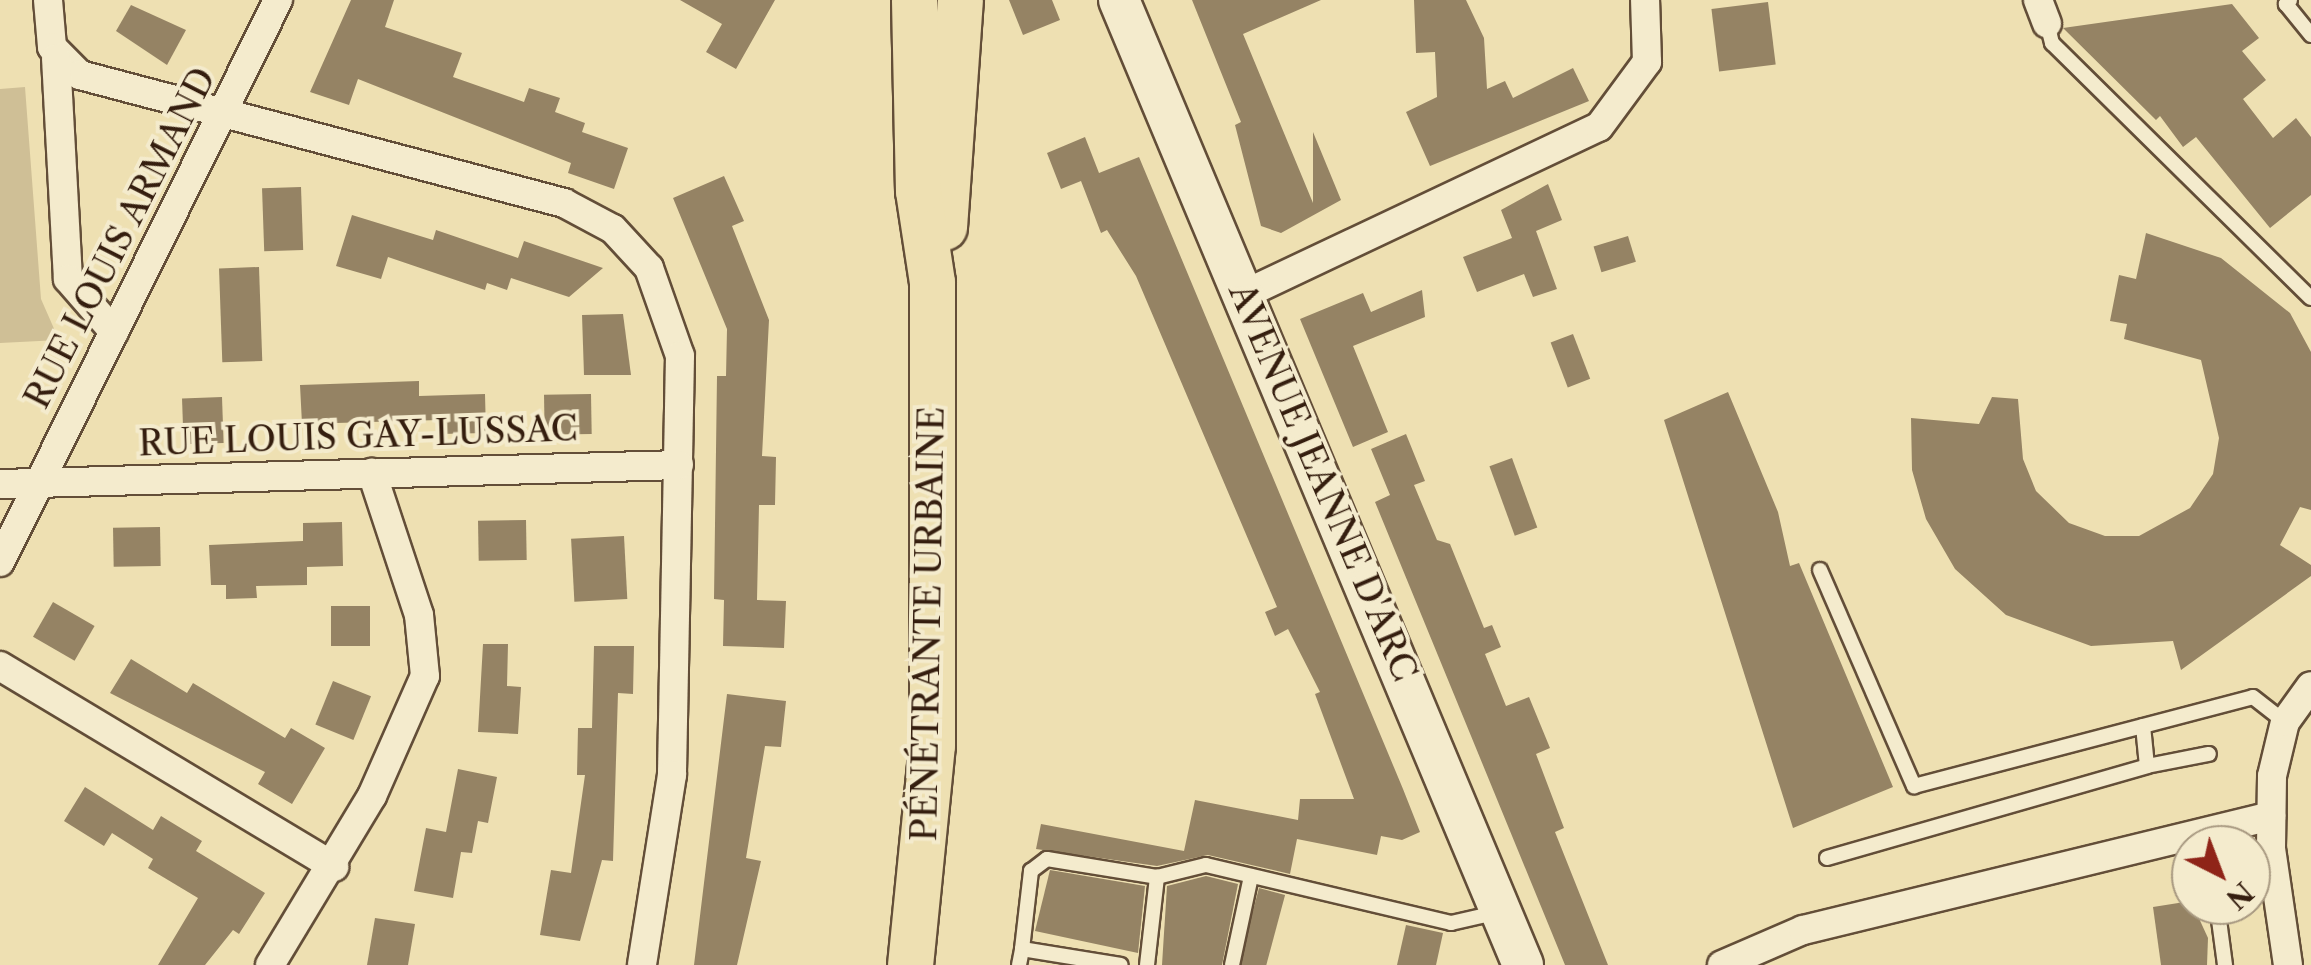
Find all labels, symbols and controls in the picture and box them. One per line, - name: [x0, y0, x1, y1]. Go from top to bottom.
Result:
- street label: RUE LOUIS ARMAND: [16, 60, 224, 416]
- street label: AVENUE JEANNE D'ARC: [1220, 277, 1426, 687]
- street label: PÉNÉTRANTE URBAINE: [903, 406, 953, 842]
- street label: RUE LOUIS GAY-LUSSAC: [138, 407, 578, 465]
- north arrow: [2171, 825, 2271, 925]
- text: N: [2219, 875, 2260, 917]

